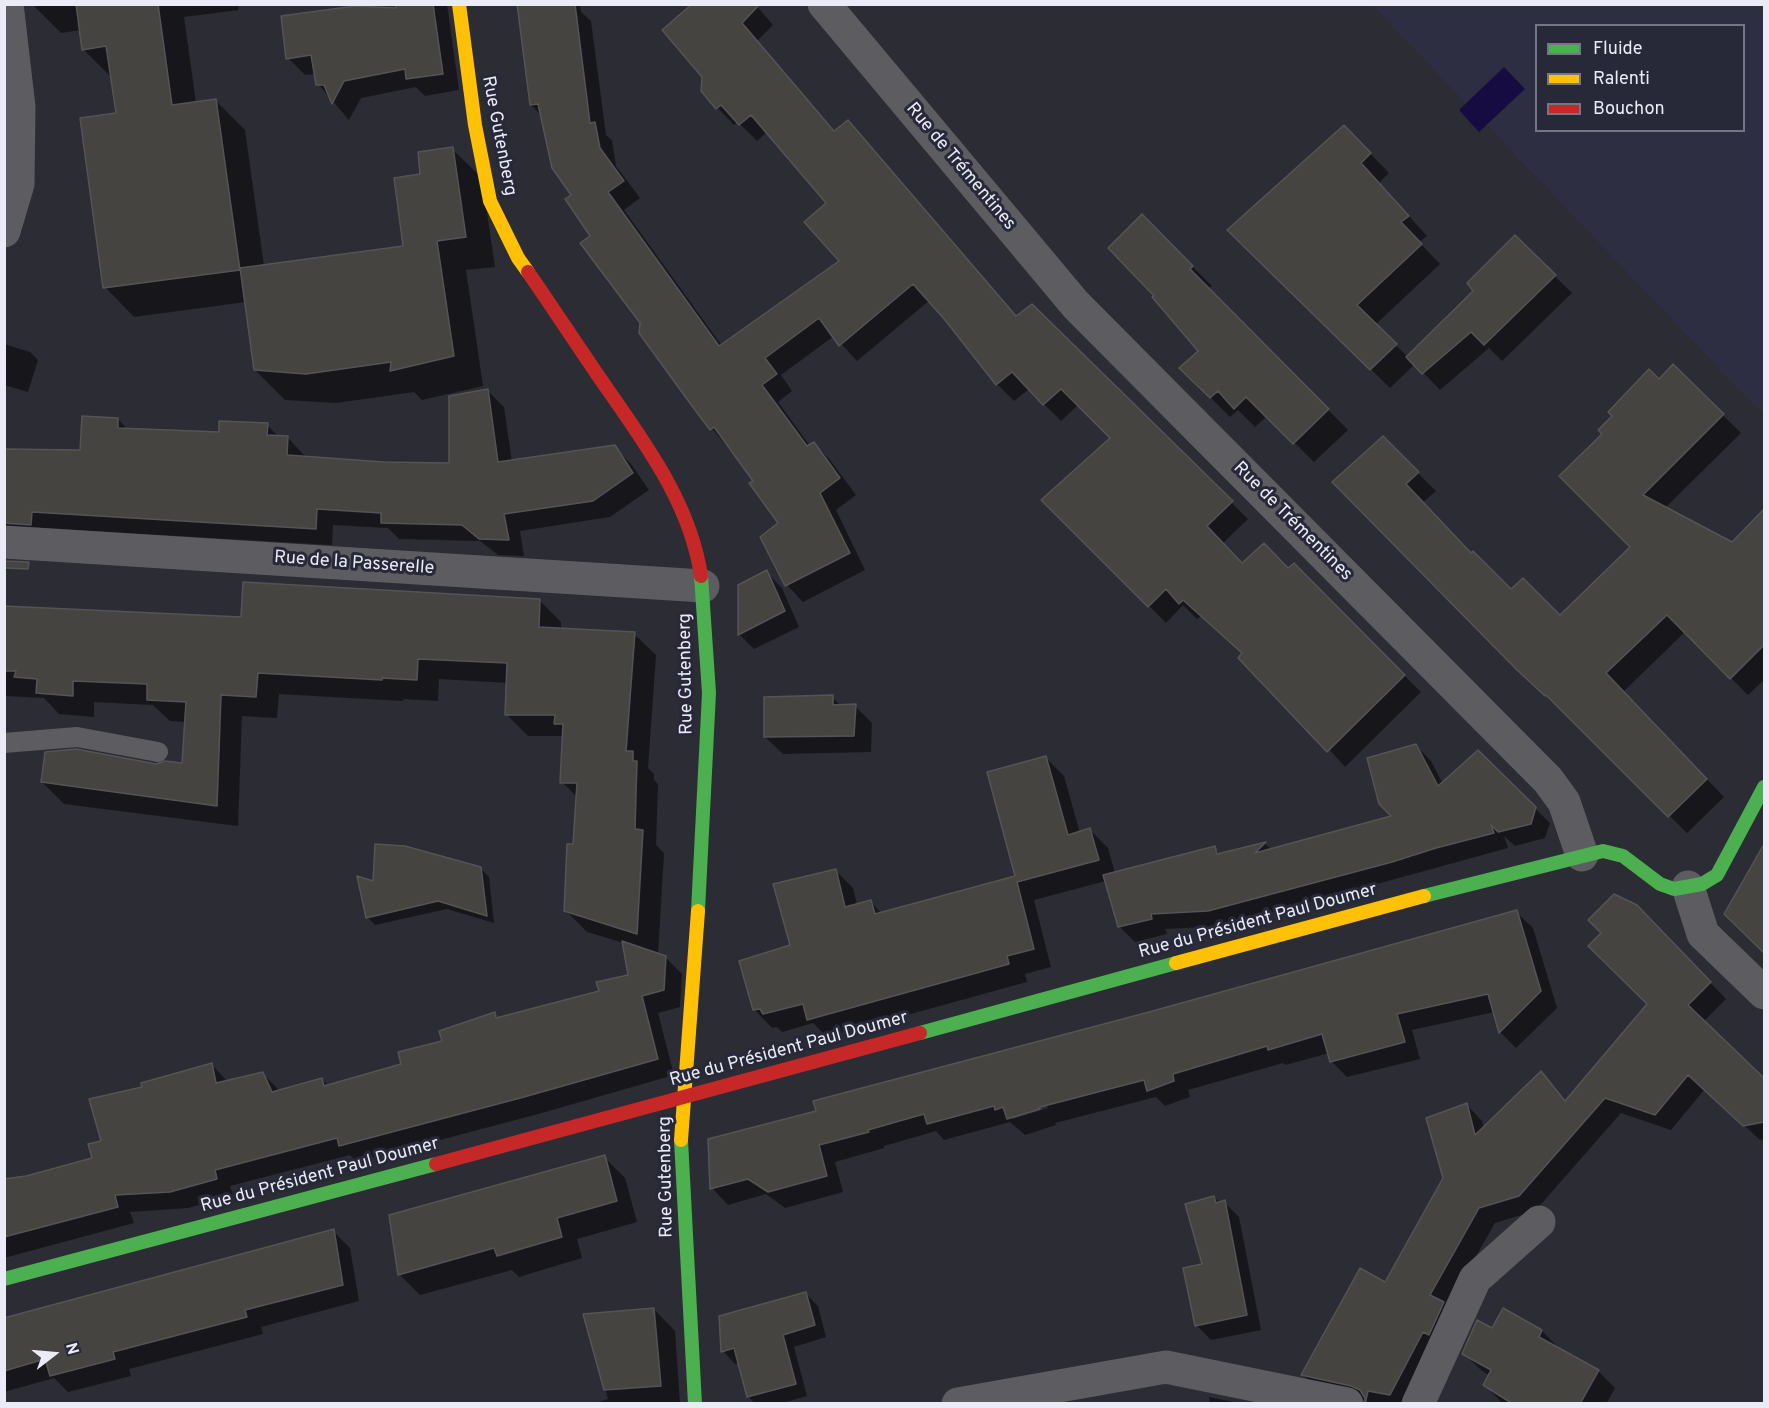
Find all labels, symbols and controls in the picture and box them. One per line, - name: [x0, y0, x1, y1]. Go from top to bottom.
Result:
- legend: [1535, 24, 1745, 132]
- text: Fluide: [1593, 38, 1642, 61]
- text: Ralenti: [1593, 68, 1650, 91]
- street label: Rue Gutenberg: [476, 74, 520, 198]
- text: Bouchon: [1593, 98, 1665, 121]
- street label: Rue de Trémentines: [900, 99, 1020, 235]
- street label: Rue de Trémentines: [1228, 458, 1356, 586]
- street label: Rue de la Passerelle: [273, 548, 435, 580]
- street label: Rue Gutenberg: [675, 613, 699, 735]
- street label: Rue du Président Paul Doumer: [1136, 880, 1380, 964]
- street label: Rue du Président Paul Doumer: [667, 1008, 911, 1092]
- street label: Rue Gutenberg: [655, 1116, 679, 1238]
- street label: Rue du Président Paul Doumer: [198, 1134, 442, 1218]
- north arrow: [24, 1324, 84, 1384]
- text: N: [60, 1341, 83, 1357]

